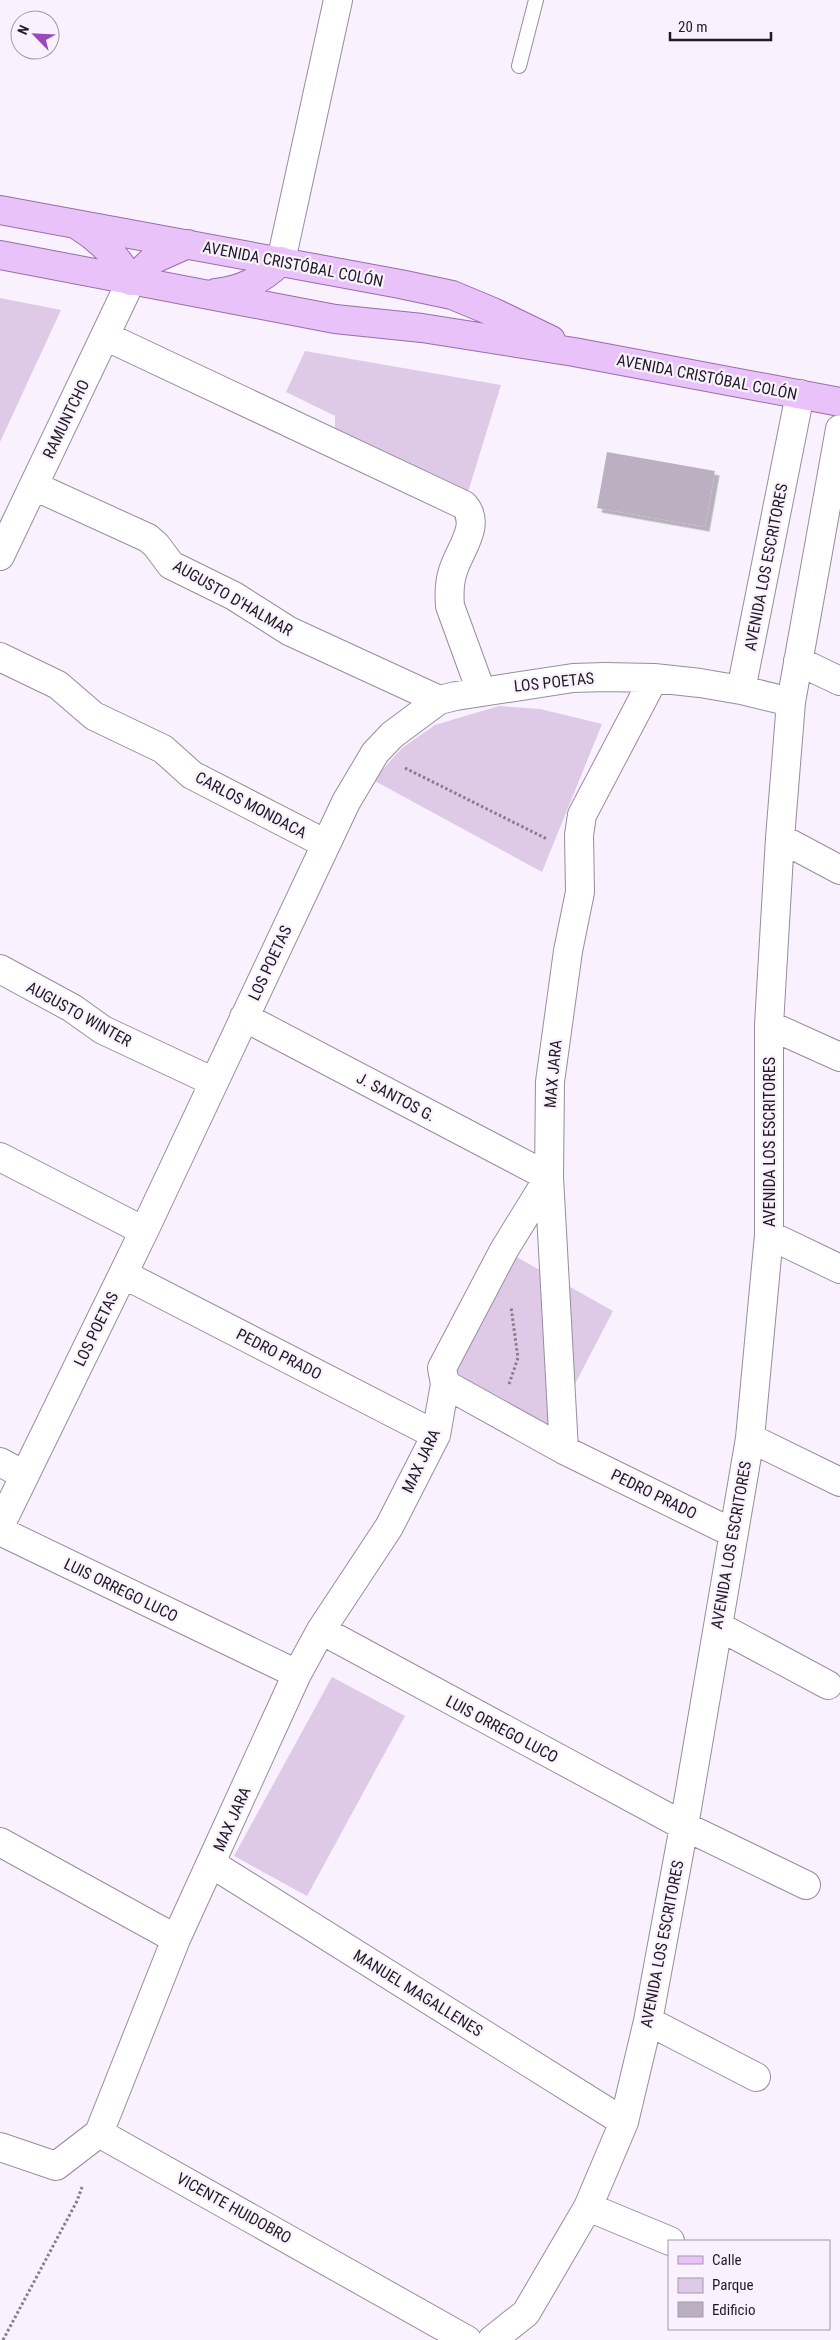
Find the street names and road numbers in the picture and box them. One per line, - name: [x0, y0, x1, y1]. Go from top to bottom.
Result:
- street label: AVENIDA CRISTÓBAL COLÓN: [201, 236, 385, 291]
- street label: AVENIDA CRISTÓBAL COLÓN: [615, 349, 799, 404]
- street label: RAMUNTCHO: [39, 377, 93, 461]
- street label: AVENIDA LOS ESCRITORES: [740, 482, 792, 652]
- street label: AUGUSTO D'HALMAR: [170, 556, 297, 640]
- street label: LOS POETAS: [513, 668, 595, 696]
- street label: CARLOS MONDACA: [192, 768, 310, 842]
- street label: LOS POETAS: [244, 922, 296, 1004]
- street label: AUGUSTO WINTER: [23, 977, 135, 1051]
- street label: MAX JARA: [541, 1039, 565, 1109]
- street label: AVENIDA LOS ESCRITORES: [760, 1057, 779, 1227]
- street label: J. SANTOS G.: [353, 1068, 439, 1126]
- street label: LOS POETAS: [70, 1289, 122, 1369]
- street label: PEDRO PRADO: [233, 1324, 325, 1384]
- street label: MAX JARA: [398, 1426, 444, 1496]
- street label: AVENIDA LOS ESCRITORES: [707, 1460, 755, 1630]
- street label: PEDRO PRADO: [608, 1465, 700, 1523]
- street label: LUIS ORREGO LUCO: [61, 1554, 181, 1626]
- street label: LUIS ORREGO LUCO: [443, 1691, 561, 1767]
- street label: MAX JARA: [209, 1784, 255, 1854]
- street label: AVENIDA LOS ESCRITORES: [636, 1859, 688, 2029]
- street label: MANUEL MAGALLENES: [350, 1945, 486, 2041]
- street label: VICENTE HUIDOBRO: [173, 2169, 295, 2247]

